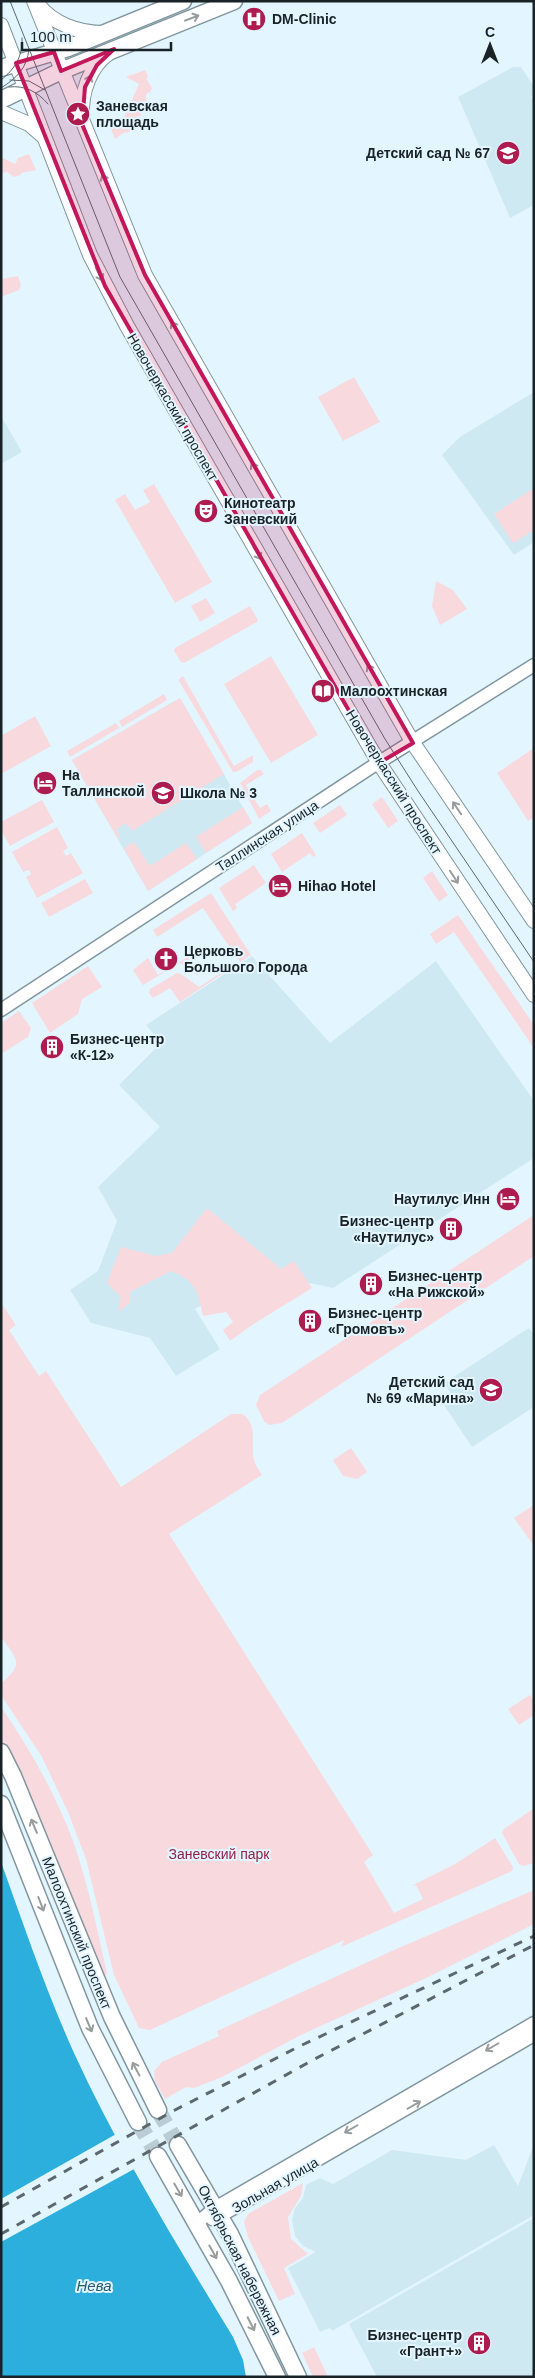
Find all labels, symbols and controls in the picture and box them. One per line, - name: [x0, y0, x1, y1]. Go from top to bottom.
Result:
- hospital icon: DM-Clinic: [241, 6, 267, 32]
- place label: DM-Clinic: [272, 11, 337, 27]
- one-way arrow: [184, 12, 199, 22]
- scale bar: [22, 20, 171, 52]
- north arrow: [465, 20, 515, 70]
- text: С: [485, 24, 495, 40]
- text: 100 m: [30, 28, 72, 45]
- one-way arrow: [84, 75, 94, 90]
- place label: Заневская площадь: [96, 98, 168, 130]
- place icon: Заневская площадь: [65, 101, 91, 127]
- school or university icon: Детский сад № 67: [495, 140, 521, 166]
- place label: Детский сад № 67: [366, 145, 490, 161]
- one-way arrow: [100, 174, 110, 189]
- one-way arrow: [95, 266, 104, 281]
- one-way arrow: [169, 321, 179, 335]
- street label: Новочеркасский проспект: [124, 330, 222, 484]
- one-way arrow: [250, 462, 259, 477]
- place label: Кинотеатр Заневский: [224, 495, 297, 527]
- theatre icon: Кинотеатр Заневский: [193, 498, 219, 524]
- one-way arrow: [252, 545, 262, 559]
- one-way arrow: [365, 664, 375, 678]
- library icon: Малоохтинская: [310, 678, 336, 704]
- place label: Малоохтинская: [340, 683, 448, 699]
- street label: Новочеркасский проспект: [343, 707, 446, 858]
- place label: На Таллинской: [62, 767, 145, 799]
- hotel icon: На Таллинской: [32, 770, 58, 796]
- school or university icon: Школа № 3: [150, 780, 176, 806]
- place label: Школа № 3: [180, 785, 257, 801]
- street label: Таллинская улица: [213, 797, 321, 875]
- one-way arrow: [452, 801, 462, 815]
- one-way arrow: [449, 870, 459, 884]
- hotel icon: Hihao Hotel: [267, 873, 293, 899]
- place label: Hihao Hotel: [298, 878, 376, 894]
- place label: Церковь Большого Города: [184, 943, 308, 975]
- church icon: Церковь Большого Города: [153, 946, 179, 972]
- place label: Бизнес-центр «К-12»: [70, 1031, 164, 1063]
- building icon: Бизнес-центр «К-12»: [39, 1034, 65, 1060]
- hotel icon: Наутилус Инн: [495, 1186, 521, 1212]
- place label: Наутилус Инн: [394, 1191, 490, 1207]
- place label: Бизнес-центр «Наутилус»: [340, 1213, 434, 1245]
- building icon: Бизнес-центр «Наутилус»: [438, 1216, 464, 1242]
- place label: Бизнес-центр «На Рижской»: [388, 1268, 485, 1300]
- building icon: Бизнес-центр «На Рижской»: [358, 1271, 384, 1297]
- place label: Бизнес-центр «Громовъ»: [328, 1305, 422, 1337]
- building icon: Бизнес-центр «Громовъ»: [297, 1308, 323, 1334]
- place label: Детский сад № 69 «Марина»: [366, 1374, 474, 1406]
- school or university icon: Детский сад № 69 «Марина»: [478, 1377, 504, 1403]
- one-way arrow: [29, 1819, 38, 1834]
- park label: Заневский парк: [169, 1846, 270, 1862]
- street label: Малоохтинский проспект: [39, 1854, 115, 2012]
- one-way arrow: [37, 1896, 46, 1911]
- one-way arrow: [84, 2017, 94, 2032]
- one-way arrow: [485, 2043, 499, 2053]
- one-way arrow: [131, 2062, 141, 2077]
- one-way arrow: [406, 2099, 420, 2109]
- one-way arrow: [344, 2125, 359, 2134]
- street label: Зольная улица: [229, 2154, 321, 2216]
- one-way arrow: [173, 2182, 183, 2196]
- street label: Октябрьская набережная: [195, 2182, 285, 2338]
- one-way arrow: [209, 2244, 218, 2259]
- water label: Нева: [76, 2277, 112, 2294]
- one-way arrow: [246, 2317, 256, 2332]
- place label: Бизнес-центр «Грант+»: [368, 2327, 462, 2359]
- building icon: Бизнес-центр «Грант+»: [466, 2330, 492, 2356]

